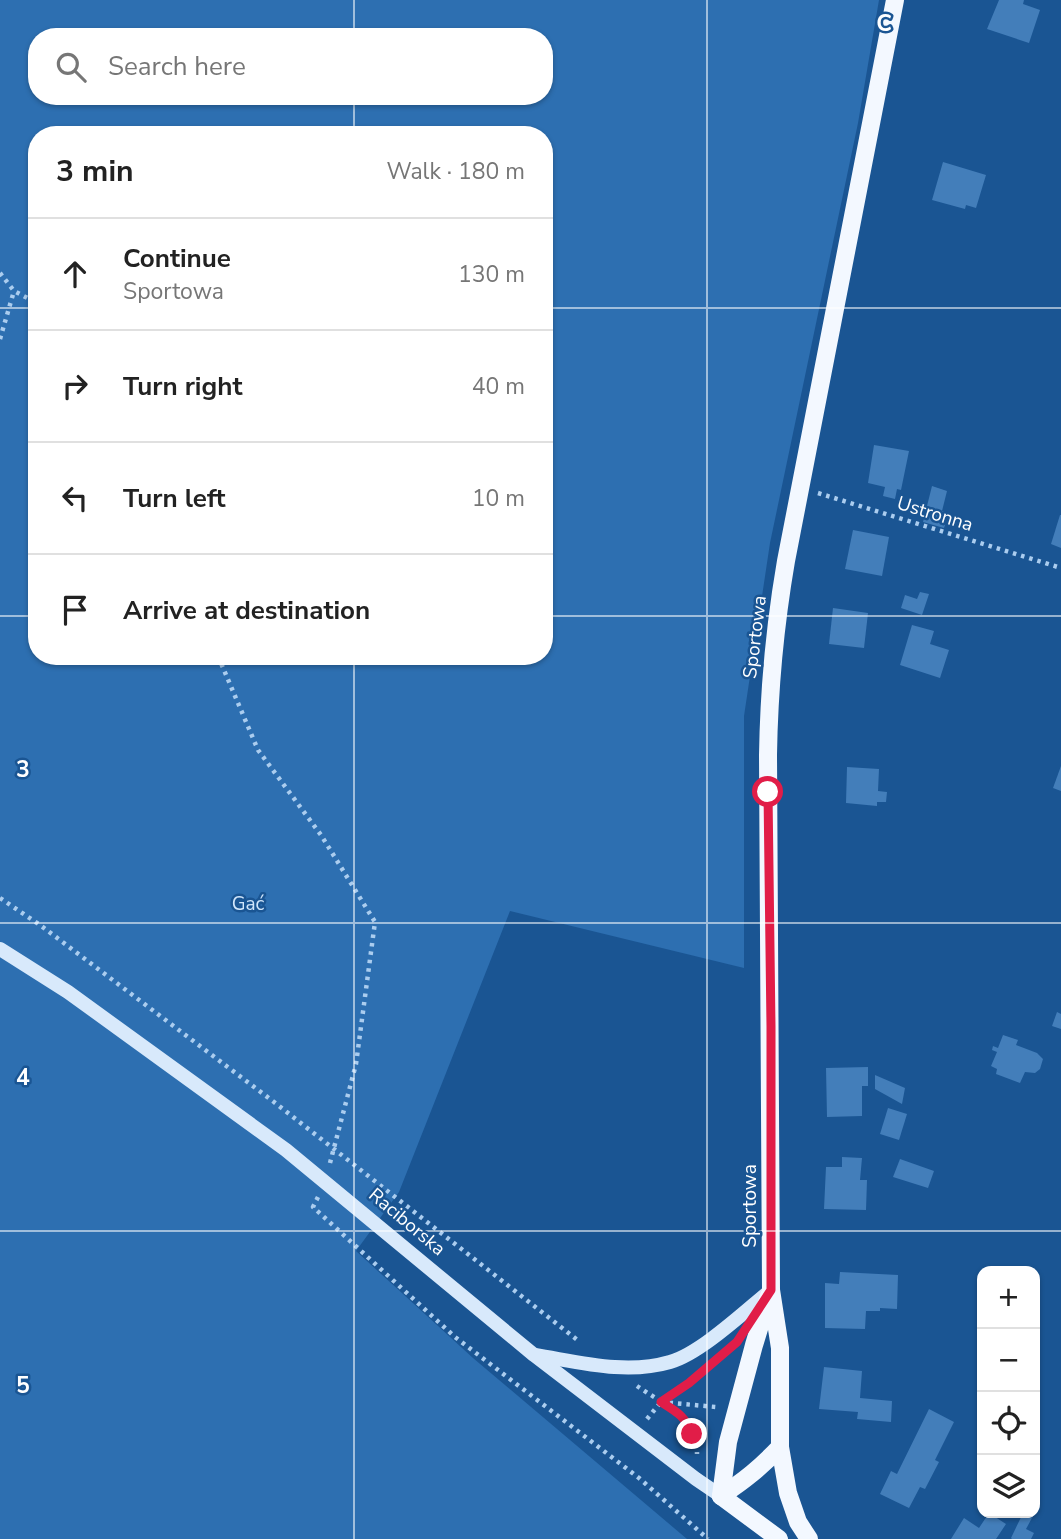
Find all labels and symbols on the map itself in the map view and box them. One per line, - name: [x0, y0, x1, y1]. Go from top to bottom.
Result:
- text: C: [876, 8, 892, 39]
- street label: Ustronna: [894, 490, 976, 538]
- street label: Sportowa: [737, 594, 773, 680]
- text: 3: [16, 754, 30, 785]
- route start: [752, 776, 783, 807]
- park label: Gać: [232, 891, 265, 917]
- text: 4: [16, 1062, 30, 1093]
- street label: Sportowa: [737, 1164, 763, 1248]
- street label: Raciborska: [363, 1182, 451, 1262]
- text: 5: [16, 1370, 30, 1401]
- route end: [676, 1418, 707, 1449]

